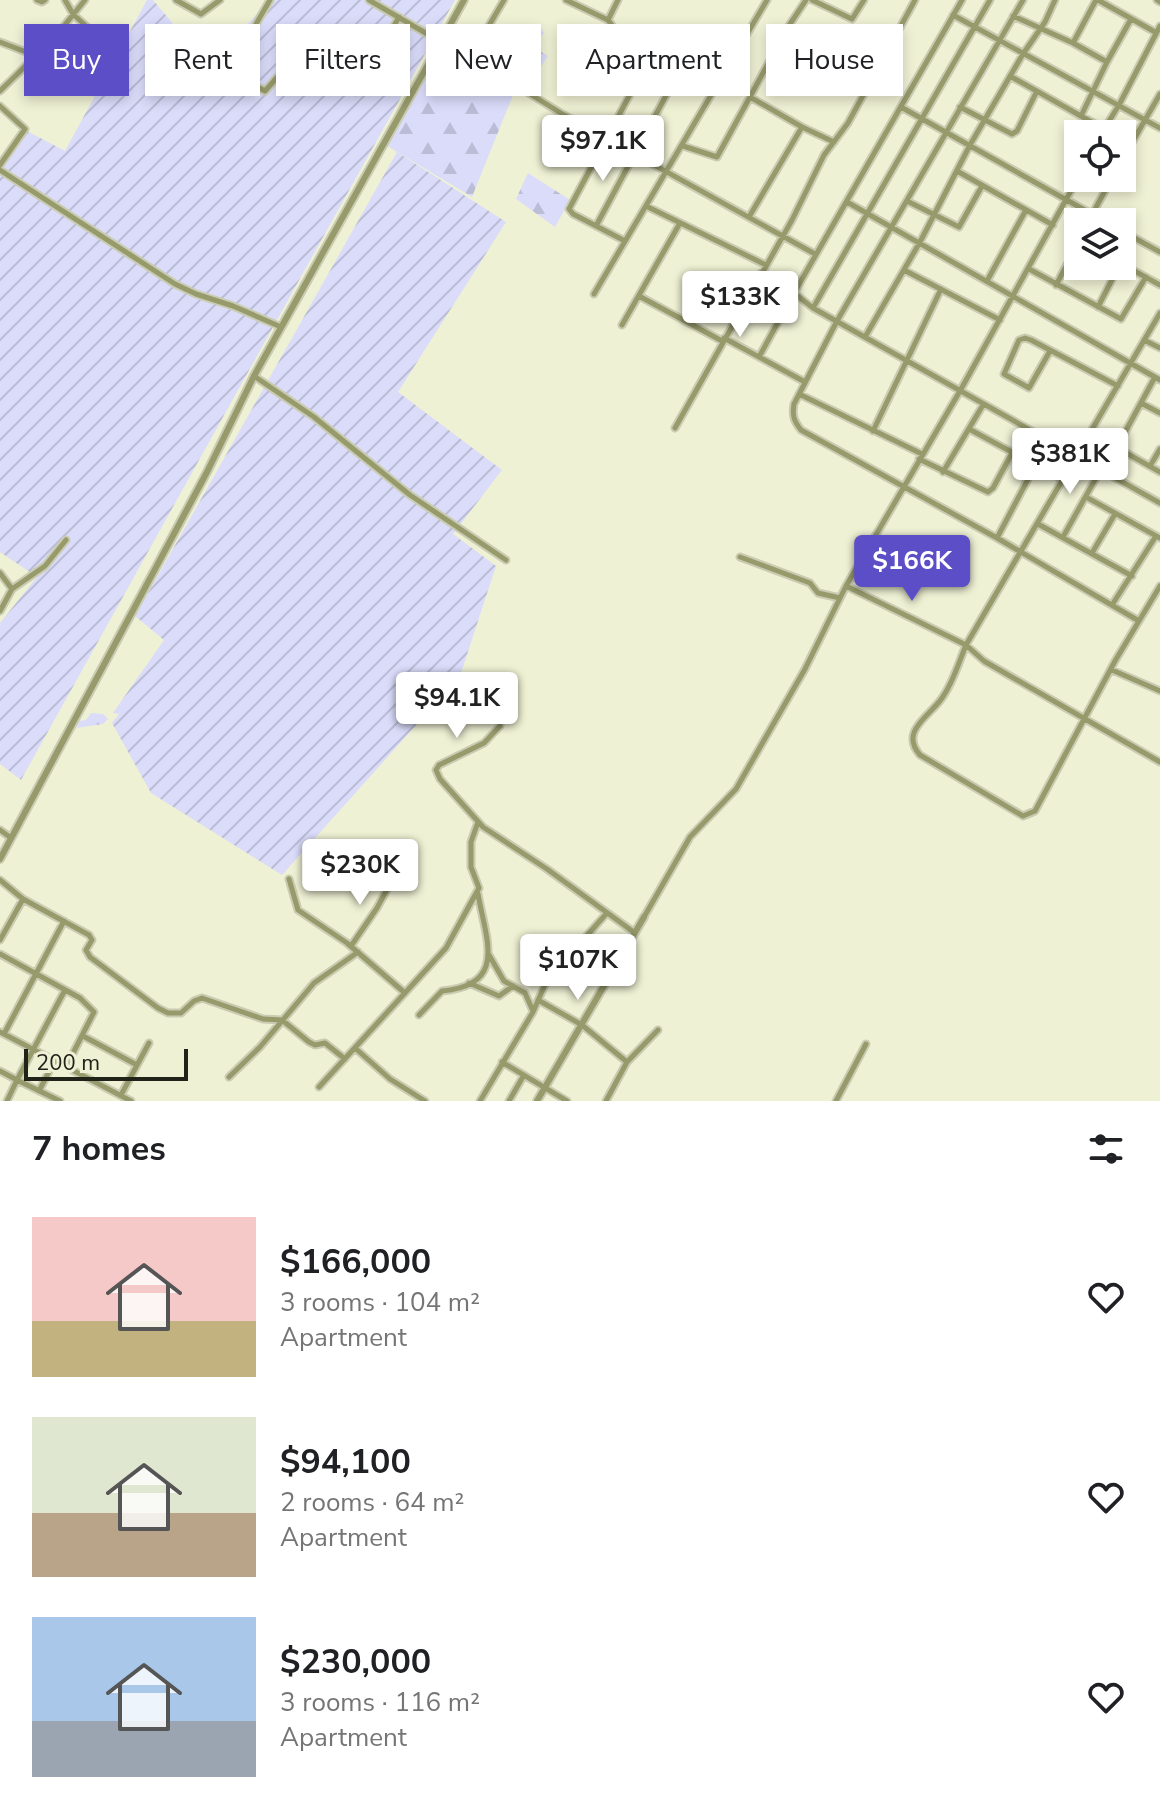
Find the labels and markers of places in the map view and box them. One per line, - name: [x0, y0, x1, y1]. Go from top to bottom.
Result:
- pin: $97.1K: [538, 115, 668, 183]
- pin: $133K: [684, 271, 796, 339]
- pin: $381K: [1014, 428, 1126, 496]
- pin: $166K: [856, 535, 968, 603]
- pin: $94.1K: [392, 672, 522, 740]
- pin: $230K: [304, 839, 416, 907]
- pin: $107K: [522, 934, 634, 1002]

